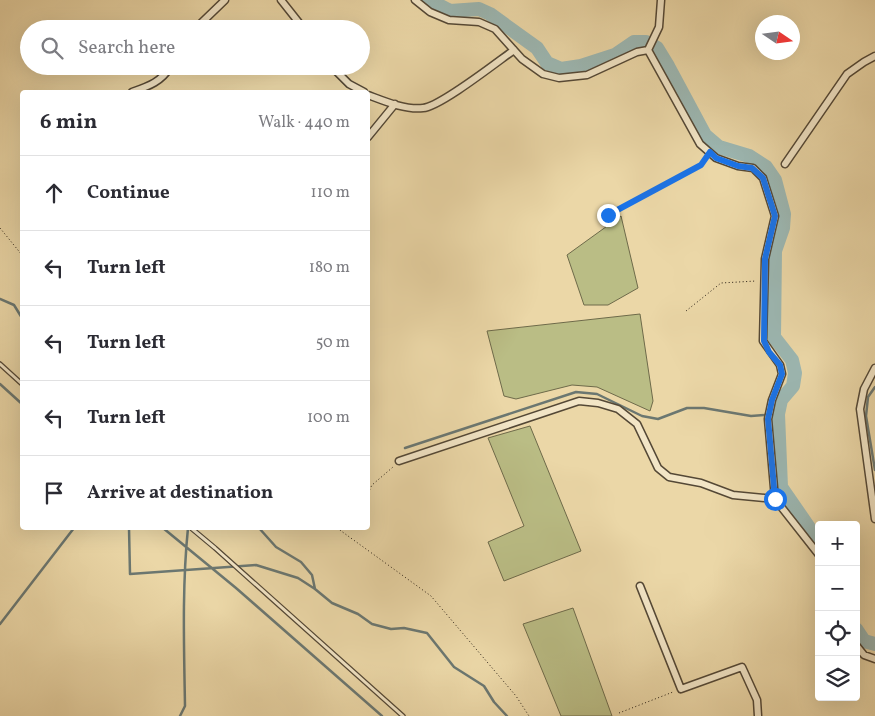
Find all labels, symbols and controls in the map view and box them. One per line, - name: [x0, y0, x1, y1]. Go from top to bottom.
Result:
- north arrow: [755, 15, 800, 60]
- search box: [20, 20, 370, 75]
- icon: search: [38, 34, 66, 62]
- text: Search here: [78, 35, 175, 61]
- text: 6 min: [40, 108, 97, 137]
- text: Walk · 440 m: [258, 112, 350, 134]
- icon: ahead: [40, 179, 68, 207]
- text: Continue: [87, 180, 170, 206]
- text: 110 m: [311, 182, 350, 204]
- route end: [597, 204, 620, 227]
- icon: left: [40, 254, 68, 282]
- text: Turn left: [87, 255, 166, 281]
- text: 180 m: [309, 257, 350, 279]
- icon: left: [40, 329, 68, 357]
- text: Turn left: [87, 330, 166, 356]
- text: 50 m: [316, 332, 350, 354]
- icon: left: [40, 404, 68, 432]
- text: Turn left: [87, 405, 166, 431]
- text: 100 m: [307, 407, 350, 429]
- icon: arrive: [40, 479, 68, 507]
- text: Arrive at destination: [87, 480, 273, 506]
- route start: [764, 488, 787, 511]
- map controls: [815, 521, 860, 701]
- button: +: [815, 521, 860, 566]
- button: −: [815, 566, 860, 611]
- button: locate: [815, 611, 860, 656]
- button: layers: [815, 656, 860, 701]

